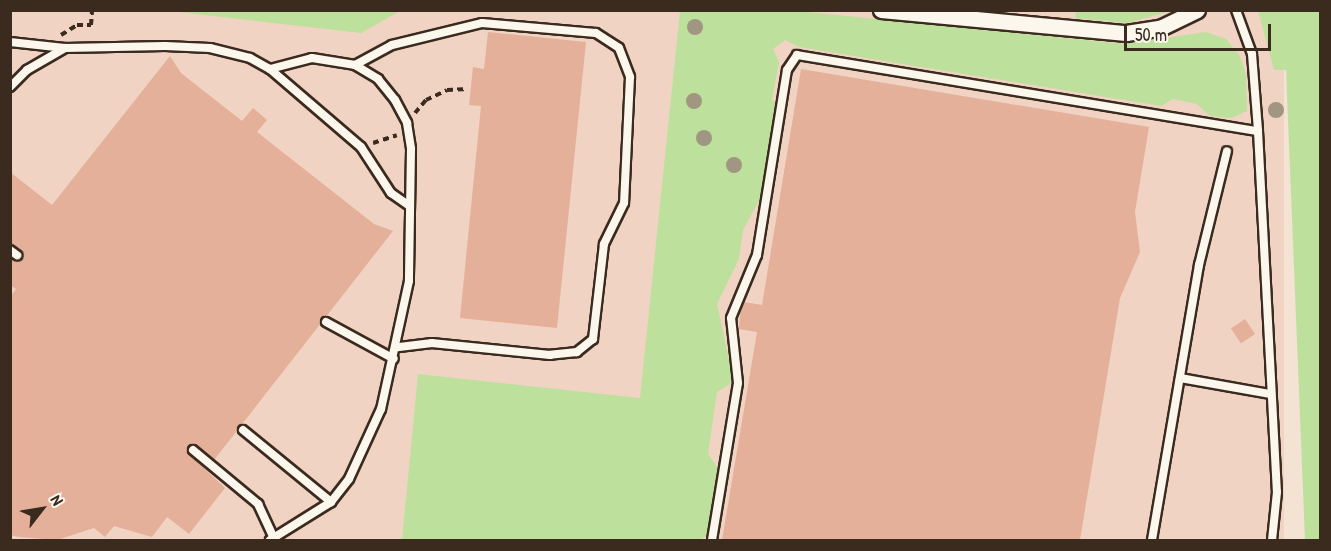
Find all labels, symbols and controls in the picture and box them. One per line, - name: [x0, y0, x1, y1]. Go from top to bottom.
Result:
- scale bar: [1127, 12, 1274, 50]
- text: 50 m: [1135, 22, 1167, 47]
- north arrow: [12, 479, 72, 539]
- text: N: [46, 490, 69, 509]

